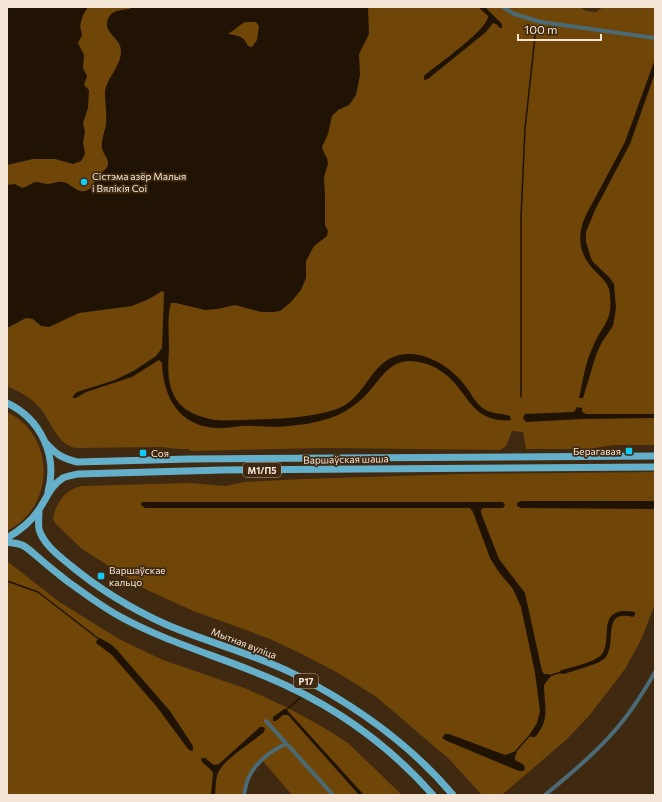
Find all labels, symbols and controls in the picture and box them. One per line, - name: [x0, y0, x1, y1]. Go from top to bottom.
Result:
- scale bar: [518, 16, 601, 42]
- text: 100 m: [524, 22, 558, 36]
- place label: Сістэма азёр Малыя і Вялікія Соі: [92, 170, 186, 194]
- marker: Сістэма азёр Малыя і Вялікія Соі: [79, 177, 89, 187]
- place label: Берагавая: [573, 445, 621, 457]
- marker: Берагавая: [624, 446, 634, 456]
- place label: Соя: [151, 447, 169, 459]
- marker: Соя: [138, 448, 148, 458]
- street label: Варшаўская шаша: [303, 452, 389, 466]
- road number: М1/П5: [243, 463, 281, 477]
- place label: Варшаўскае кальцо: [109, 564, 166, 588]
- marker: Варшаўскае кальцо: [96, 571, 106, 581]
- street label: Мытная вуліца: [210, 625, 278, 661]
- road number: Р17: [294, 674, 318, 688]

